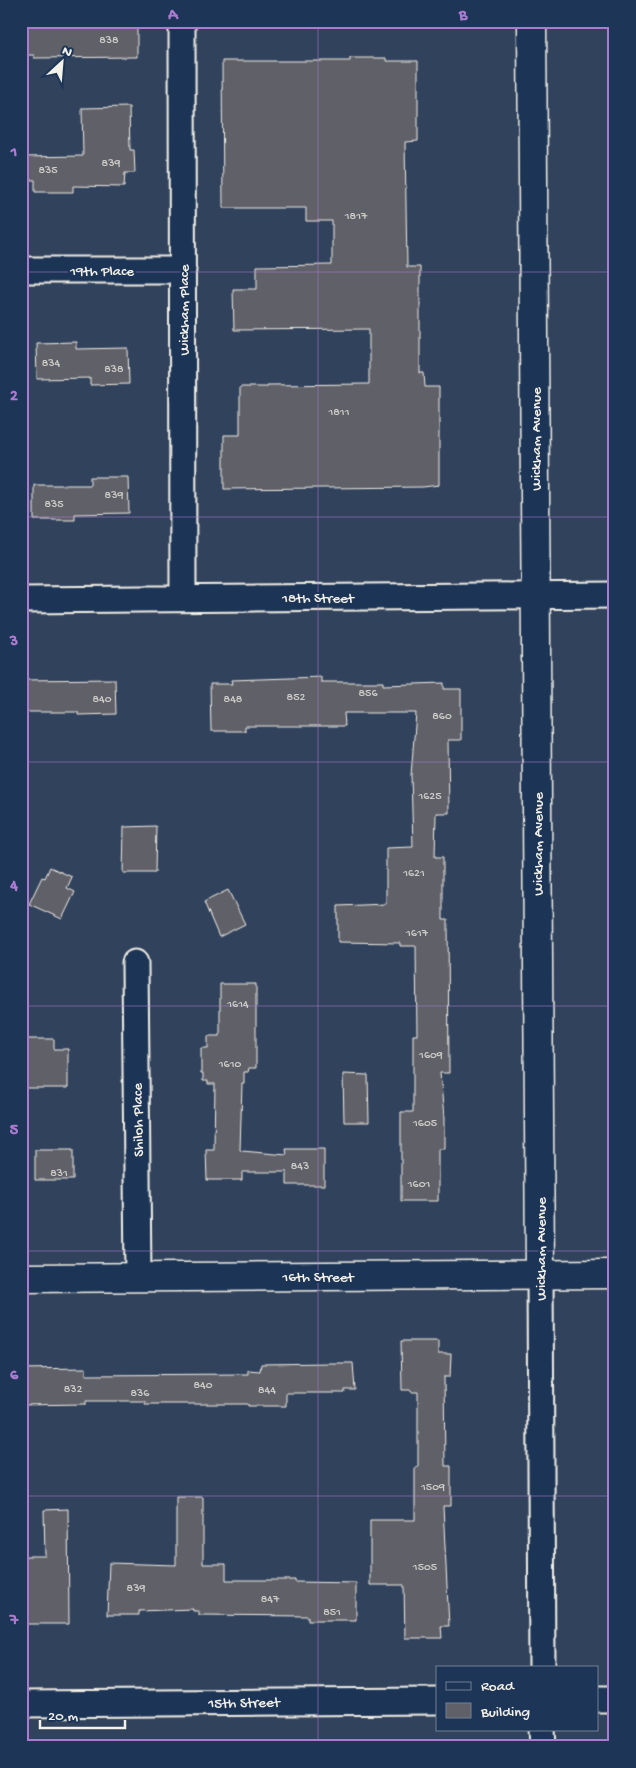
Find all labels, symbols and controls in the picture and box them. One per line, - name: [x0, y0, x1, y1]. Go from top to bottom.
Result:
- text: A: [167, 7, 179, 26]
- text: B: [458, 7, 468, 26]
- house number: 838: [99, 34, 119, 48]
- north arrow: [38, 38, 88, 88]
- text: N: [59, 43, 74, 62]
- text: 1: [10, 144, 17, 163]
- house number: 839: [102, 157, 120, 171]
- house number: 835: [38, 164, 58, 178]
- house number: 1817: [344, 210, 368, 224]
- street label: 19th Place: [69, 263, 134, 281]
- street label: Wickham Place: [176, 264, 194, 356]
- house number: 834: [42, 357, 61, 371]
- house number: 838: [104, 363, 124, 377]
- street label: Wickham Avenue: [528, 387, 546, 491]
- text: 2: [10, 388, 18, 407]
- house number: 1811: [327, 406, 350, 420]
- house number: 839: [105, 489, 123, 503]
- house number: 835: [44, 498, 64, 512]
- street label: 18th Street: [281, 590, 356, 608]
- text: 3: [9, 633, 18, 652]
- house number: 856: [359, 687, 378, 701]
- house number: 852: [287, 691, 305, 705]
- house number: 840: [92, 693, 112, 707]
- house number: 848: [224, 693, 243, 707]
- house number: 860: [432, 710, 452, 724]
- house number: 1625: [417, 790, 442, 804]
- street label: Wickham Avenue: [530, 792, 548, 896]
- house number: 1621: [402, 867, 425, 881]
- text: 4: [9, 878, 18, 897]
- house number: 1617: [405, 927, 429, 941]
- house number: 1614: [226, 998, 249, 1012]
- house number: 1609: [418, 1049, 443, 1063]
- house number: 1610: [218, 1058, 241, 1072]
- street label: Shiloh Place: [129, 1083, 149, 1157]
- house number: 1605: [412, 1117, 437, 1131]
- text: 5: [10, 1122, 19, 1141]
- house number: 843: [291, 1160, 309, 1174]
- house number: 831: [50, 1167, 68, 1181]
- house number: 1601: [407, 1178, 430, 1192]
- street label: Wickham Avenue: [533, 1197, 551, 1301]
- street label: 16th Street: [281, 1269, 356, 1287]
- text: 6: [10, 1367, 19, 1386]
- house number: 840: [193, 1379, 213, 1393]
- house number: 832: [64, 1383, 82, 1397]
- house number: 844: [258, 1384, 276, 1398]
- house number: 836: [131, 1387, 150, 1401]
- house number: 1509: [420, 1481, 445, 1495]
- house number: 1505: [412, 1561, 437, 1575]
- house number: 839: [127, 1582, 145, 1596]
- house number: 847: [261, 1593, 280, 1607]
- house number: 851: [323, 1606, 341, 1620]
- text: 7: [9, 1612, 19, 1631]
- legend: [436, 1666, 598, 1730]
- text: Road: [481, 1678, 515, 1696]
- street label: 15th Street: [207, 1694, 282, 1714]
- scale bar: [40, 1698, 125, 1730]
- text: Building: [480, 1704, 530, 1722]
- text: 20 m: [48, 1708, 78, 1726]

